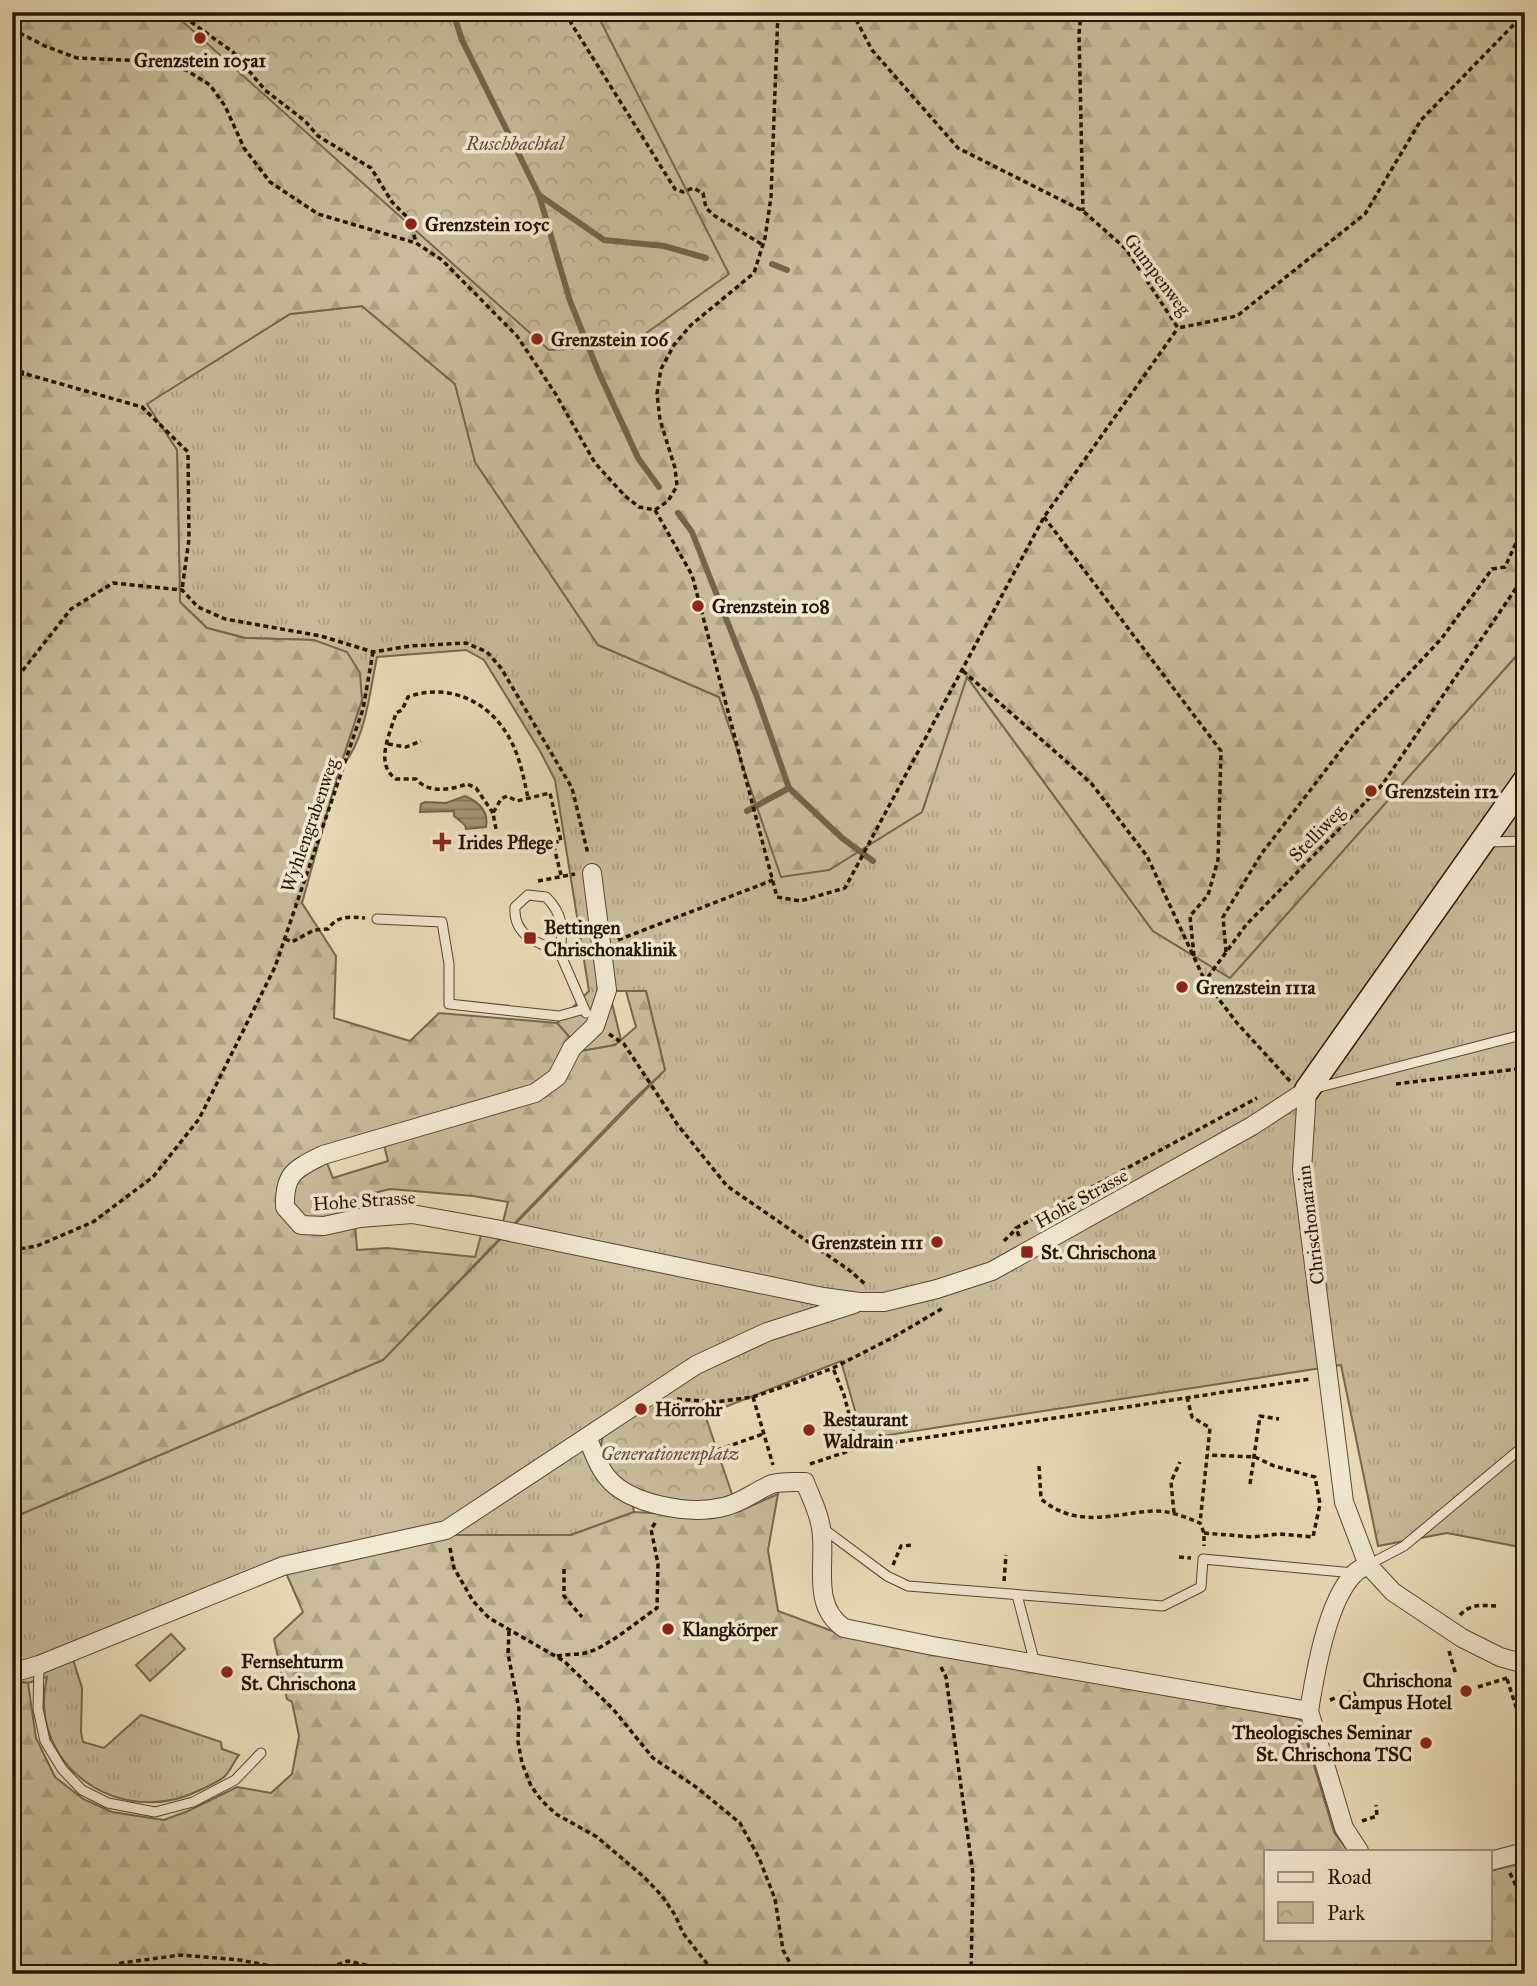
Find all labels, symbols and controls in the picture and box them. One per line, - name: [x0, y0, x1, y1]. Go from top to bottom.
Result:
- marker: Grenzstein 105a1: [192, 30, 208, 46]
- place label: Grenzstein 105a1: [134, 49, 266, 72]
- park label: Ruschbachtal: [465, 132, 566, 155]
- place label: Grenzstein 105c: [425, 213, 549, 236]
- marker: Grenzstein 105c: [403, 216, 419, 232]
- street label: Gumpenweg: [1119, 229, 1196, 320]
- place label: Grenzstein 106: [551, 328, 670, 351]
- marker: Grenzstein 106: [529, 331, 545, 347]
- place label: Grenzstein 108: [712, 595, 830, 618]
- marker: Grenzstein 108: [690, 598, 706, 614]
- street label: Wyhlengrabenweg: [276, 755, 344, 896]
- place label: Grenzstein 112: [1385, 780, 1499, 803]
- marker: Grenzstein 112: [1363, 783, 1379, 799]
- street label: Stelliweg: [1284, 800, 1350, 867]
- place label: Irides Pflege: [458, 831, 553, 855]
- marker: Irides Pflege: [432, 832, 452, 852]
- place label: Bettingen Chrischonaklinik: [544, 916, 678, 961]
- marker: Bettingen Chrischonaklinik: [522, 930, 538, 946]
- place label: Grenzstein 111a: [1196, 976, 1317, 999]
- marker: Grenzstein 111a: [1174, 979, 1190, 995]
- street label: Hohe Strasse: [1031, 1163, 1132, 1233]
- street label: Chrischonarain: [1292, 1164, 1329, 1286]
- street label: Hohe Strasse: [312, 1185, 416, 1216]
- place label: Grenzstein 111: [811, 1231, 923, 1254]
- marker: Grenzstein 111: [929, 1234, 945, 1250]
- place label: St. Chrischona: [1041, 1241, 1157, 1264]
- marker: St. Chrischona: [1019, 1244, 1035, 1260]
- place label: Hörrohr: [655, 1398, 723, 1421]
- marker: Hörrohr: [633, 1401, 649, 1417]
- place label: Restaurant Waldrain: [823, 1408, 908, 1453]
- marker: Restaurant Waldrain: [801, 1422, 817, 1438]
- park label: Generationenplatz: [601, 1442, 739, 1466]
- place label: Klangkörper: [682, 1618, 779, 1642]
- marker: Klangkörper: [660, 1621, 676, 1637]
- place label: Fernsehturm St. Chrischona: [241, 1650, 357, 1695]
- marker: Fernsehturm St. Chrischona: [219, 1664, 235, 1680]
- place label: Chrischona Campus Hotel: [1339, 1669, 1453, 1715]
- marker: Chrischona Campus Hotel: [1458, 1683, 1474, 1699]
- place label: Theologisches Seminar St. Chrischona TSC: [1231, 1721, 1413, 1766]
- marker: Theologisches Seminar St. Chrischona TSC: [1418, 1735, 1434, 1751]
- legend: [1264, 1850, 1492, 1940]
- text: Road: [1327, 1864, 1372, 1890]
- text: Park: [1327, 1900, 1365, 1926]

